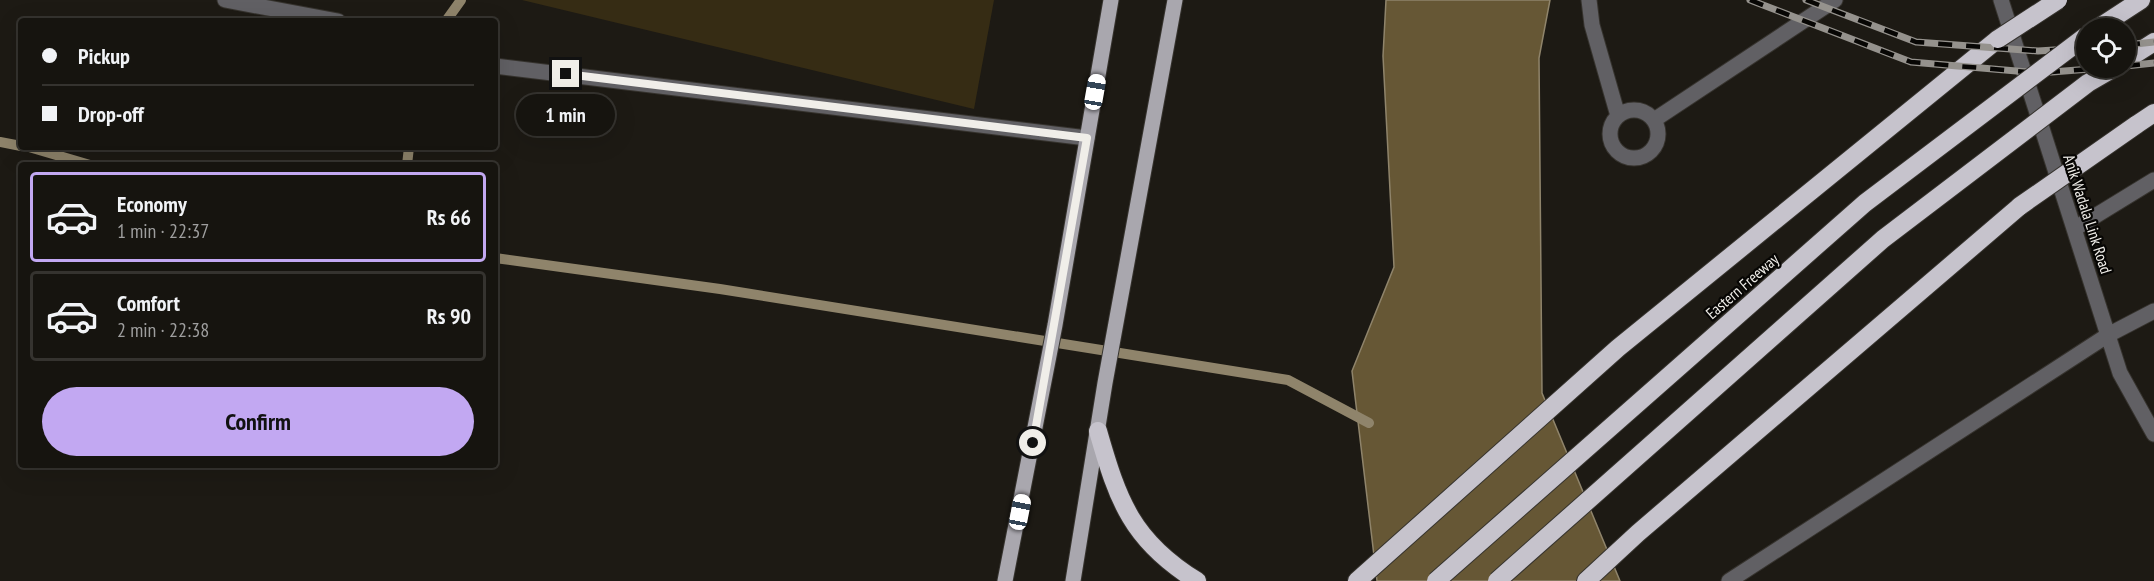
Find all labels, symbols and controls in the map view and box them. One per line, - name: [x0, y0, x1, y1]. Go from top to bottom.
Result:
- map controls: [2076, 18, 2136, 78]
- button: locate: [2076, 18, 2136, 78]
- text: Pickup: [78, 42, 130, 70]
- route end: [552, 60, 579, 87]
- car: [1083, 73, 1107, 111]
- callout: 1 min: [516, 95, 616, 137]
- text: Drop-off: [78, 100, 144, 128]
- text: 1 min: [545, 102, 586, 128]
- street label: Anik Wadala Link Road: [2059, 152, 2117, 276]
- icon: car: [45, 190, 99, 244]
- text: Economy: [117, 190, 187, 218]
- text: Rs 66: [427, 203, 471, 231]
- text: 1 min · 22:37: [117, 218, 209, 244]
- street label: Eastern Freeway: [1701, 249, 1783, 323]
- icon: car: [45, 289, 99, 343]
- text: Comfort: [117, 289, 180, 317]
- text: Rs 90: [427, 302, 471, 330]
- text: 2 min · 22:38: [117, 317, 209, 343]
- button: Confirm: [42, 387, 474, 456]
- route start: [1019, 429, 1046, 456]
- car: [1008, 493, 1032, 531]

